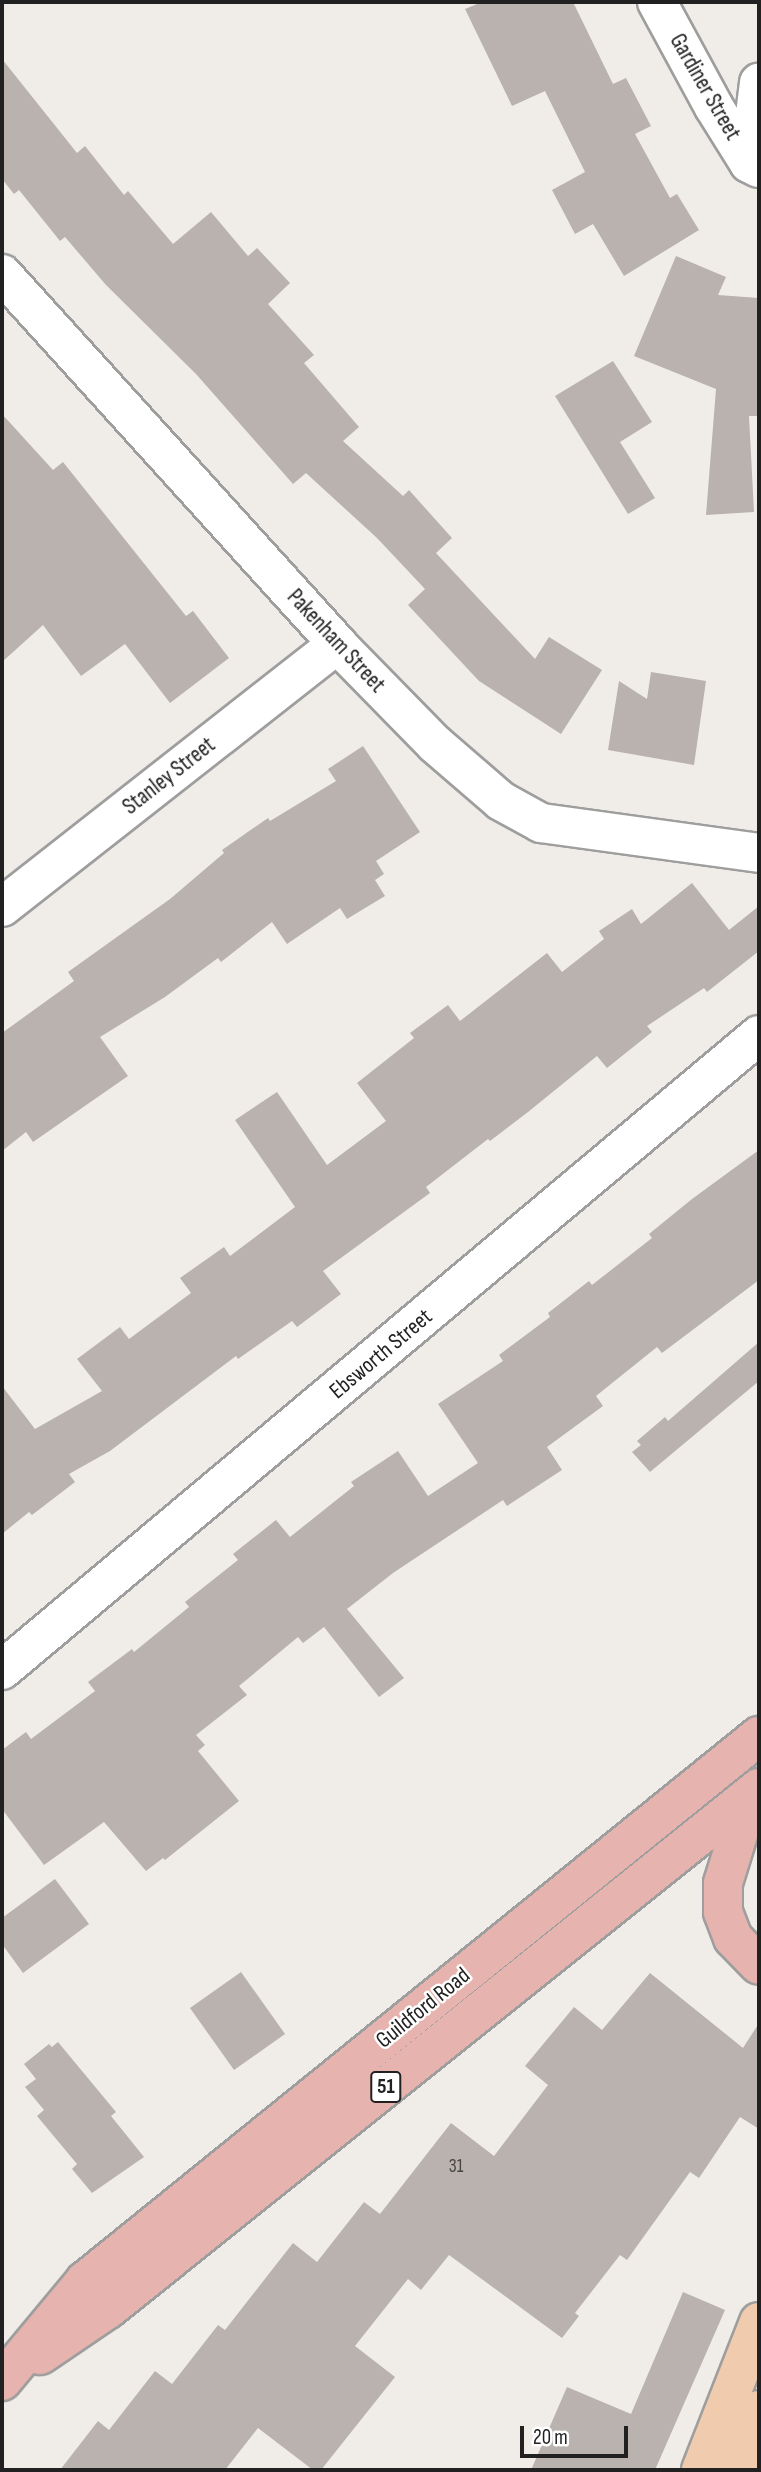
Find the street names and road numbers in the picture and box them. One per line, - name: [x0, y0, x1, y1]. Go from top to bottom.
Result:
- street label: Gardiner Street: [663, 29, 747, 145]
- street label: Pakenham Street: [281, 584, 391, 698]
- street label: Stanley Street: [117, 731, 221, 821]
- street label: Ebsworth Street: [324, 1303, 438, 1405]
- street label: Guildford Road: [370, 1962, 476, 2054]
- road number: 51: [370, 2070, 402, 2104]

